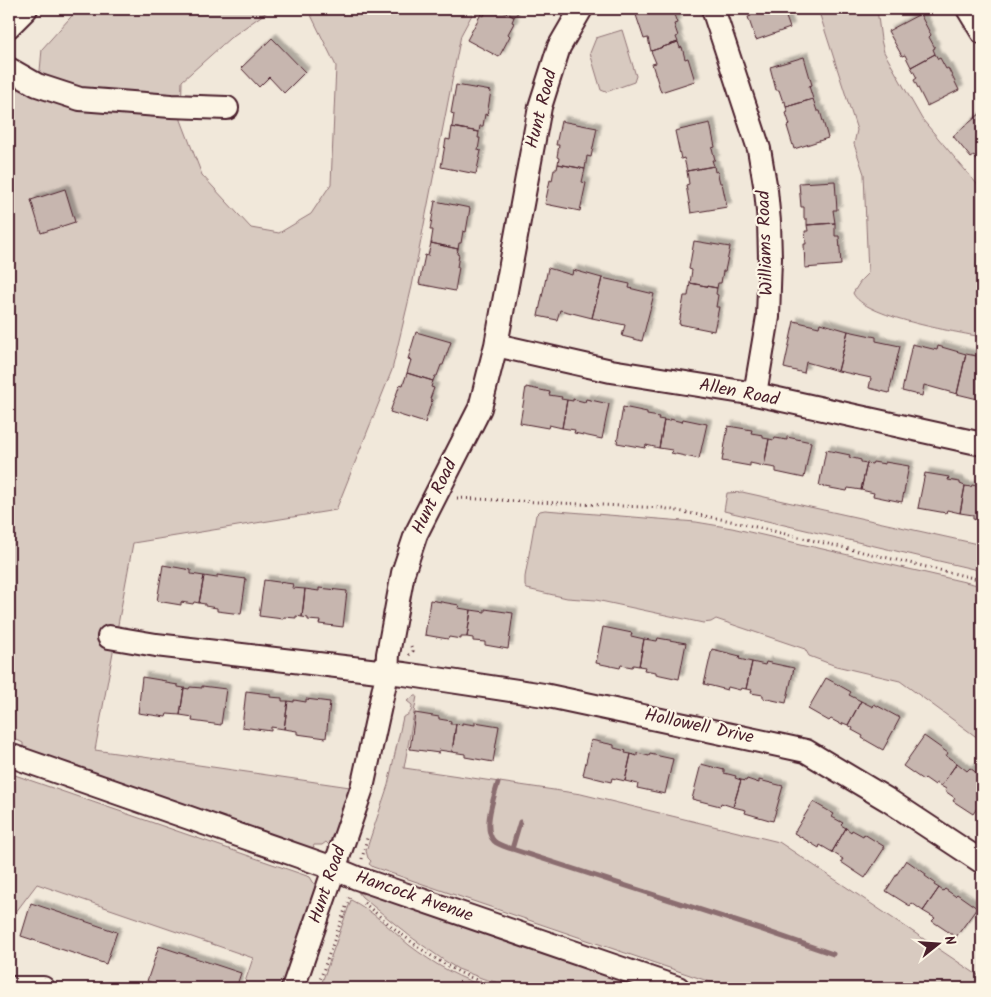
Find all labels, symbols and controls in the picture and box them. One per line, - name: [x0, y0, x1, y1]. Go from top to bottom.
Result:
- street label: Hunt Road: [518, 65, 566, 152]
- street label: Williams Road: [750, 189, 782, 296]
- street label: Allen Road: [697, 371, 782, 415]
- street label: Hunt Road: [404, 454, 466, 540]
- street label: Hollowell Drive: [642, 701, 756, 753]
- street label: Hunt Road: [301, 841, 355, 928]
- street label: Hancock Avenue: [351, 863, 477, 931]
- north arrow: [914, 920, 964, 970]
- text: N: [938, 933, 961, 948]

